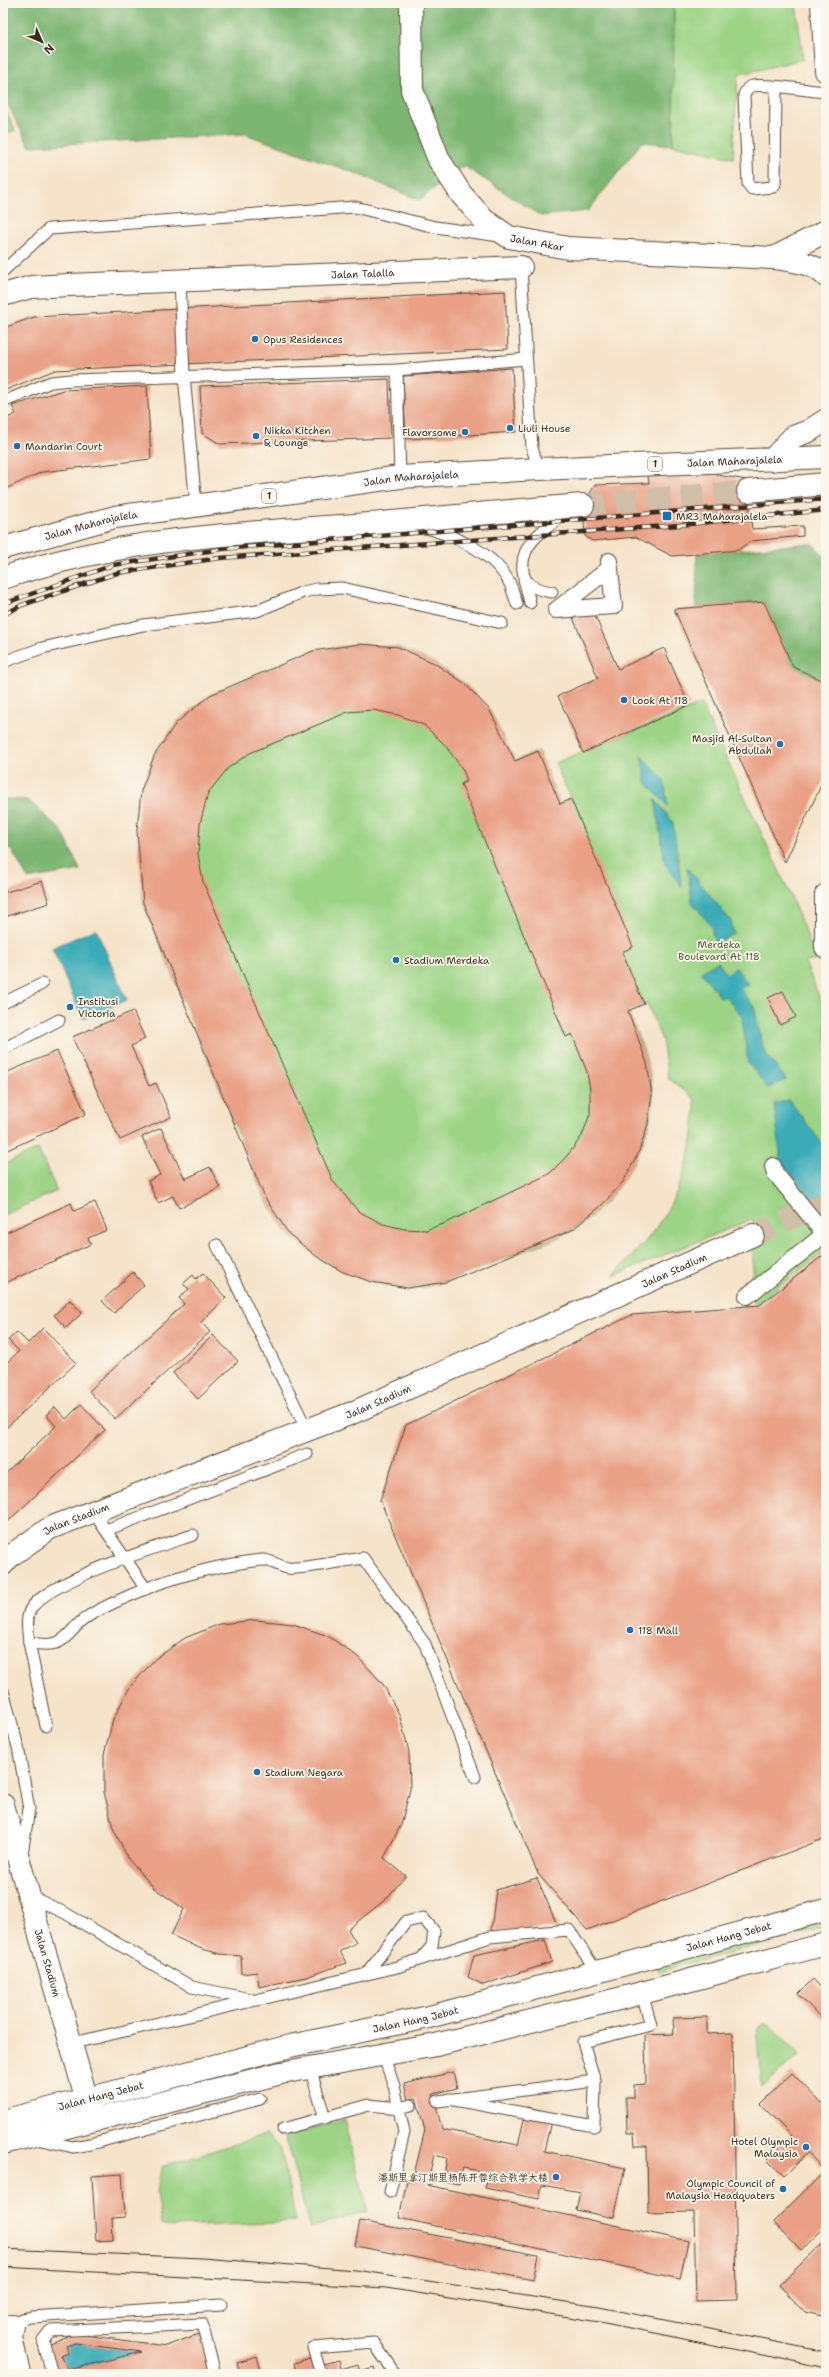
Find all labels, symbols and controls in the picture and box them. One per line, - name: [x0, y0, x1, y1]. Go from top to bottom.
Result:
- north arrow: [22, 22, 62, 62]
- text: N: [40, 40, 57, 57]
- street label: Jalan Akar: [509, 231, 565, 254]
- street label: Jalan Talalla: [331, 266, 395, 281]
- place label: Opus Residences: [263, 333, 343, 346]
- marker: Opus Residences: [250, 334, 260, 344]
- place label: Liuli House: [518, 422, 571, 435]
- marker: Liuli House: [505, 423, 515, 433]
- place label: Nikka Kitchen & Lounge: [264, 424, 331, 449]
- place label: Flavorsome: [402, 426, 457, 439]
- marker: Flavorsome: [460, 427, 470, 437]
- marker: Nikka Kitchen & Lounge: [251, 431, 261, 441]
- place label: Mandarin Court: [25, 440, 102, 453]
- marker: Mandarin Court: [12, 441, 22, 451]
- street label: Jalan Maharajalela: [687, 452, 783, 469]
- road number: 1: [648, 457, 662, 471]
- street label: Jalan Maharajalela: [363, 467, 460, 489]
- road number: 1: [262, 489, 276, 503]
- street label: Jalan Maharajalela: [43, 507, 139, 543]
- marker: MR3 Maharajalela: [661, 510, 673, 522]
- place label: MR3 Maharajalela: [676, 510, 768, 523]
- place label: Look At 118: [632, 694, 688, 707]
- marker: Look At 118: [619, 695, 629, 705]
- place label: Masjid Al-Sultan Abdullah: [692, 732, 772, 757]
- marker: Masjid Al-Sultan Abdullah: [775, 739, 785, 749]
- park label: Merdeka Boulevard At 118: [678, 938, 760, 963]
- place label: Stadium Merdeka: [404, 954, 490, 967]
- marker: Stadium Merdeka: [391, 955, 401, 965]
- place label: Institusi Victoria: [78, 995, 119, 1020]
- marker: Institusi Victoria: [65, 1002, 75, 1012]
- street label: Jalan Stadium: [639, 1250, 709, 1290]
- street label: Jalan Stadium: [343, 1381, 413, 1421]
- street label: Jalan Stadium: [40, 1500, 111, 1538]
- place label: 118 Mall: [638, 1624, 678, 1637]
- marker: 118 Mall: [625, 1625, 635, 1635]
- place label: Stadium Negara: [265, 1766, 344, 1779]
- marker: Stadium Negara: [252, 1767, 262, 1777]
- street label: Jalan Hang Jebat: [685, 1919, 773, 1954]
- street label: Jalan Stadium: [32, 1927, 64, 1999]
- street label: Jalan Hang Jebat: [371, 2003, 460, 2035]
- street label: Jalan Hang Jebat: [57, 2078, 145, 2113]
- place label: Hotel Olympic Malaysia: [731, 2135, 799, 2160]
- marker: Hotel Olympic Malaysia: [801, 2142, 811, 2152]
- place label: 潘斯里拿汀斯里杨陈开蓉综合教学大楼: [378, 2171, 548, 2184]
- marker: 潘斯里拿汀斯里杨陈开蓉综合教学大楼: [551, 2172, 561, 2182]
- place label: Olympic Council of Malaysia Headquaters: [666, 2177, 775, 2202]
- marker: Olympic Council of Malaysia Headquaters: [778, 2184, 788, 2194]

